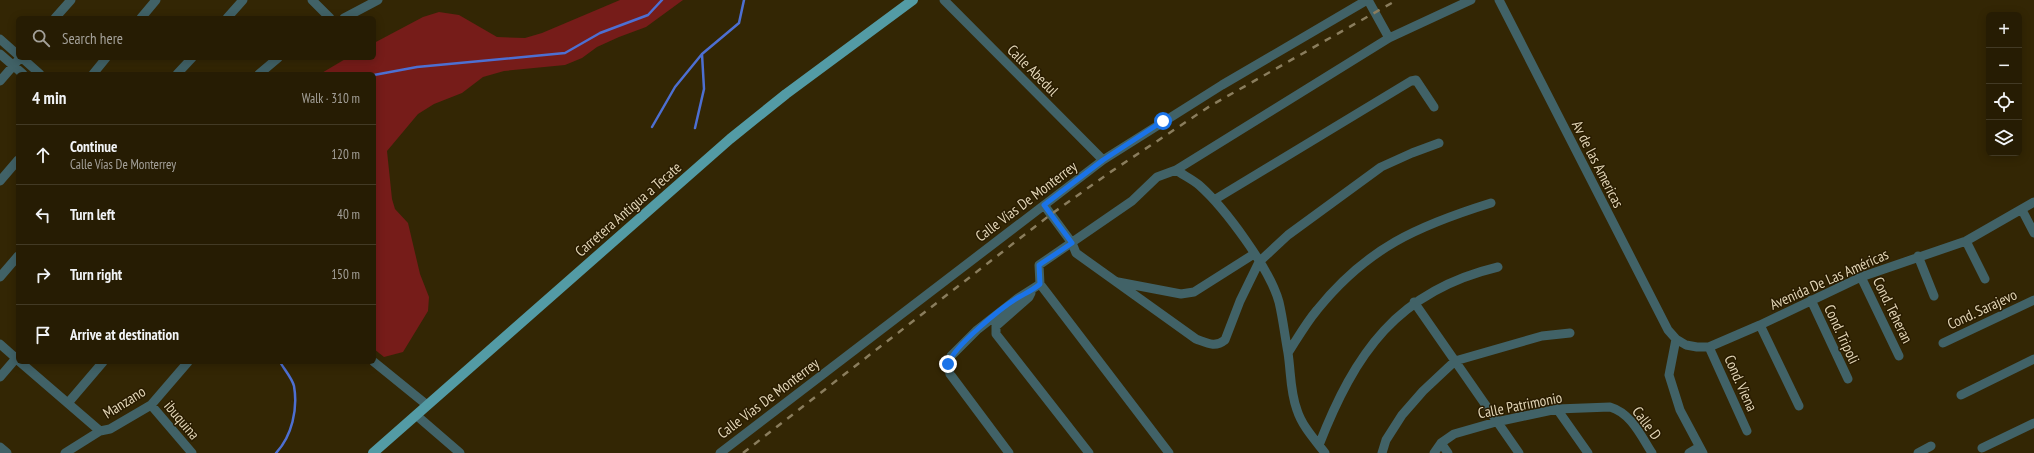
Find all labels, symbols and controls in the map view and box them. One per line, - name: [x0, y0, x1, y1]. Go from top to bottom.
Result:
- map controls: [1986, 12, 2022, 156]
- button: +: [1986, 12, 2022, 48]
- search box: [16, 16, 376, 60]
- icon: search: [30, 27, 52, 49]
- text: Search here: [62, 29, 123, 48]
- street label: Calle Abedul: [1003, 40, 1063, 100]
- button: −: [1986, 48, 2022, 84]
- button: locate: [1986, 84, 2022, 120]
- text: 4 min: [32, 87, 66, 109]
- text: Walk · 310 m: [302, 90, 360, 107]
- route start: [1154, 112, 1172, 130]
- street label: Av de las Americas: [1568, 117, 1628, 211]
- button: layers: [1986, 120, 2022, 156]
- text: Continue: [70, 137, 117, 156]
- icon: ahead: [32, 144, 54, 166]
- text: 120 m: [331, 146, 360, 163]
- text: Calle Vías De Monterrey: [70, 156, 176, 173]
- street label: Calle Vías De Monterrey: [971, 156, 1081, 245]
- street label: Carretera Antigua a Tecate: [571, 158, 685, 260]
- icon: left: [32, 204, 54, 226]
- text: Turn left: [70, 205, 115, 224]
- text: 40 m: [337, 206, 360, 223]
- street label: Avenida De Las Américas: [1767, 244, 1891, 314]
- icon: right: [32, 264, 54, 286]
- text: Turn right: [70, 265, 122, 284]
- text: 150 m: [331, 266, 360, 283]
- street label: Cond. Teheran: [1869, 274, 1917, 346]
- street label: Cond. Sarajevo: [1944, 285, 2020, 333]
- street label: Cond. Tripoli: [1820, 301, 1864, 367]
- icon: arrive: [32, 324, 54, 346]
- text: Arrive at destination: [70, 325, 179, 344]
- street label: Cond. Viena: [1720, 352, 1762, 414]
- street label: Calle Vías De Monterrey: [713, 353, 823, 442]
- route end: [939, 355, 957, 373]
- street label: Manzano: [99, 382, 149, 422]
- street label: Calle Patrimonio: [1476, 388, 1564, 422]
- street label: ibuquina: [160, 397, 204, 443]
- street label: Calle D: [1628, 403, 1666, 444]

